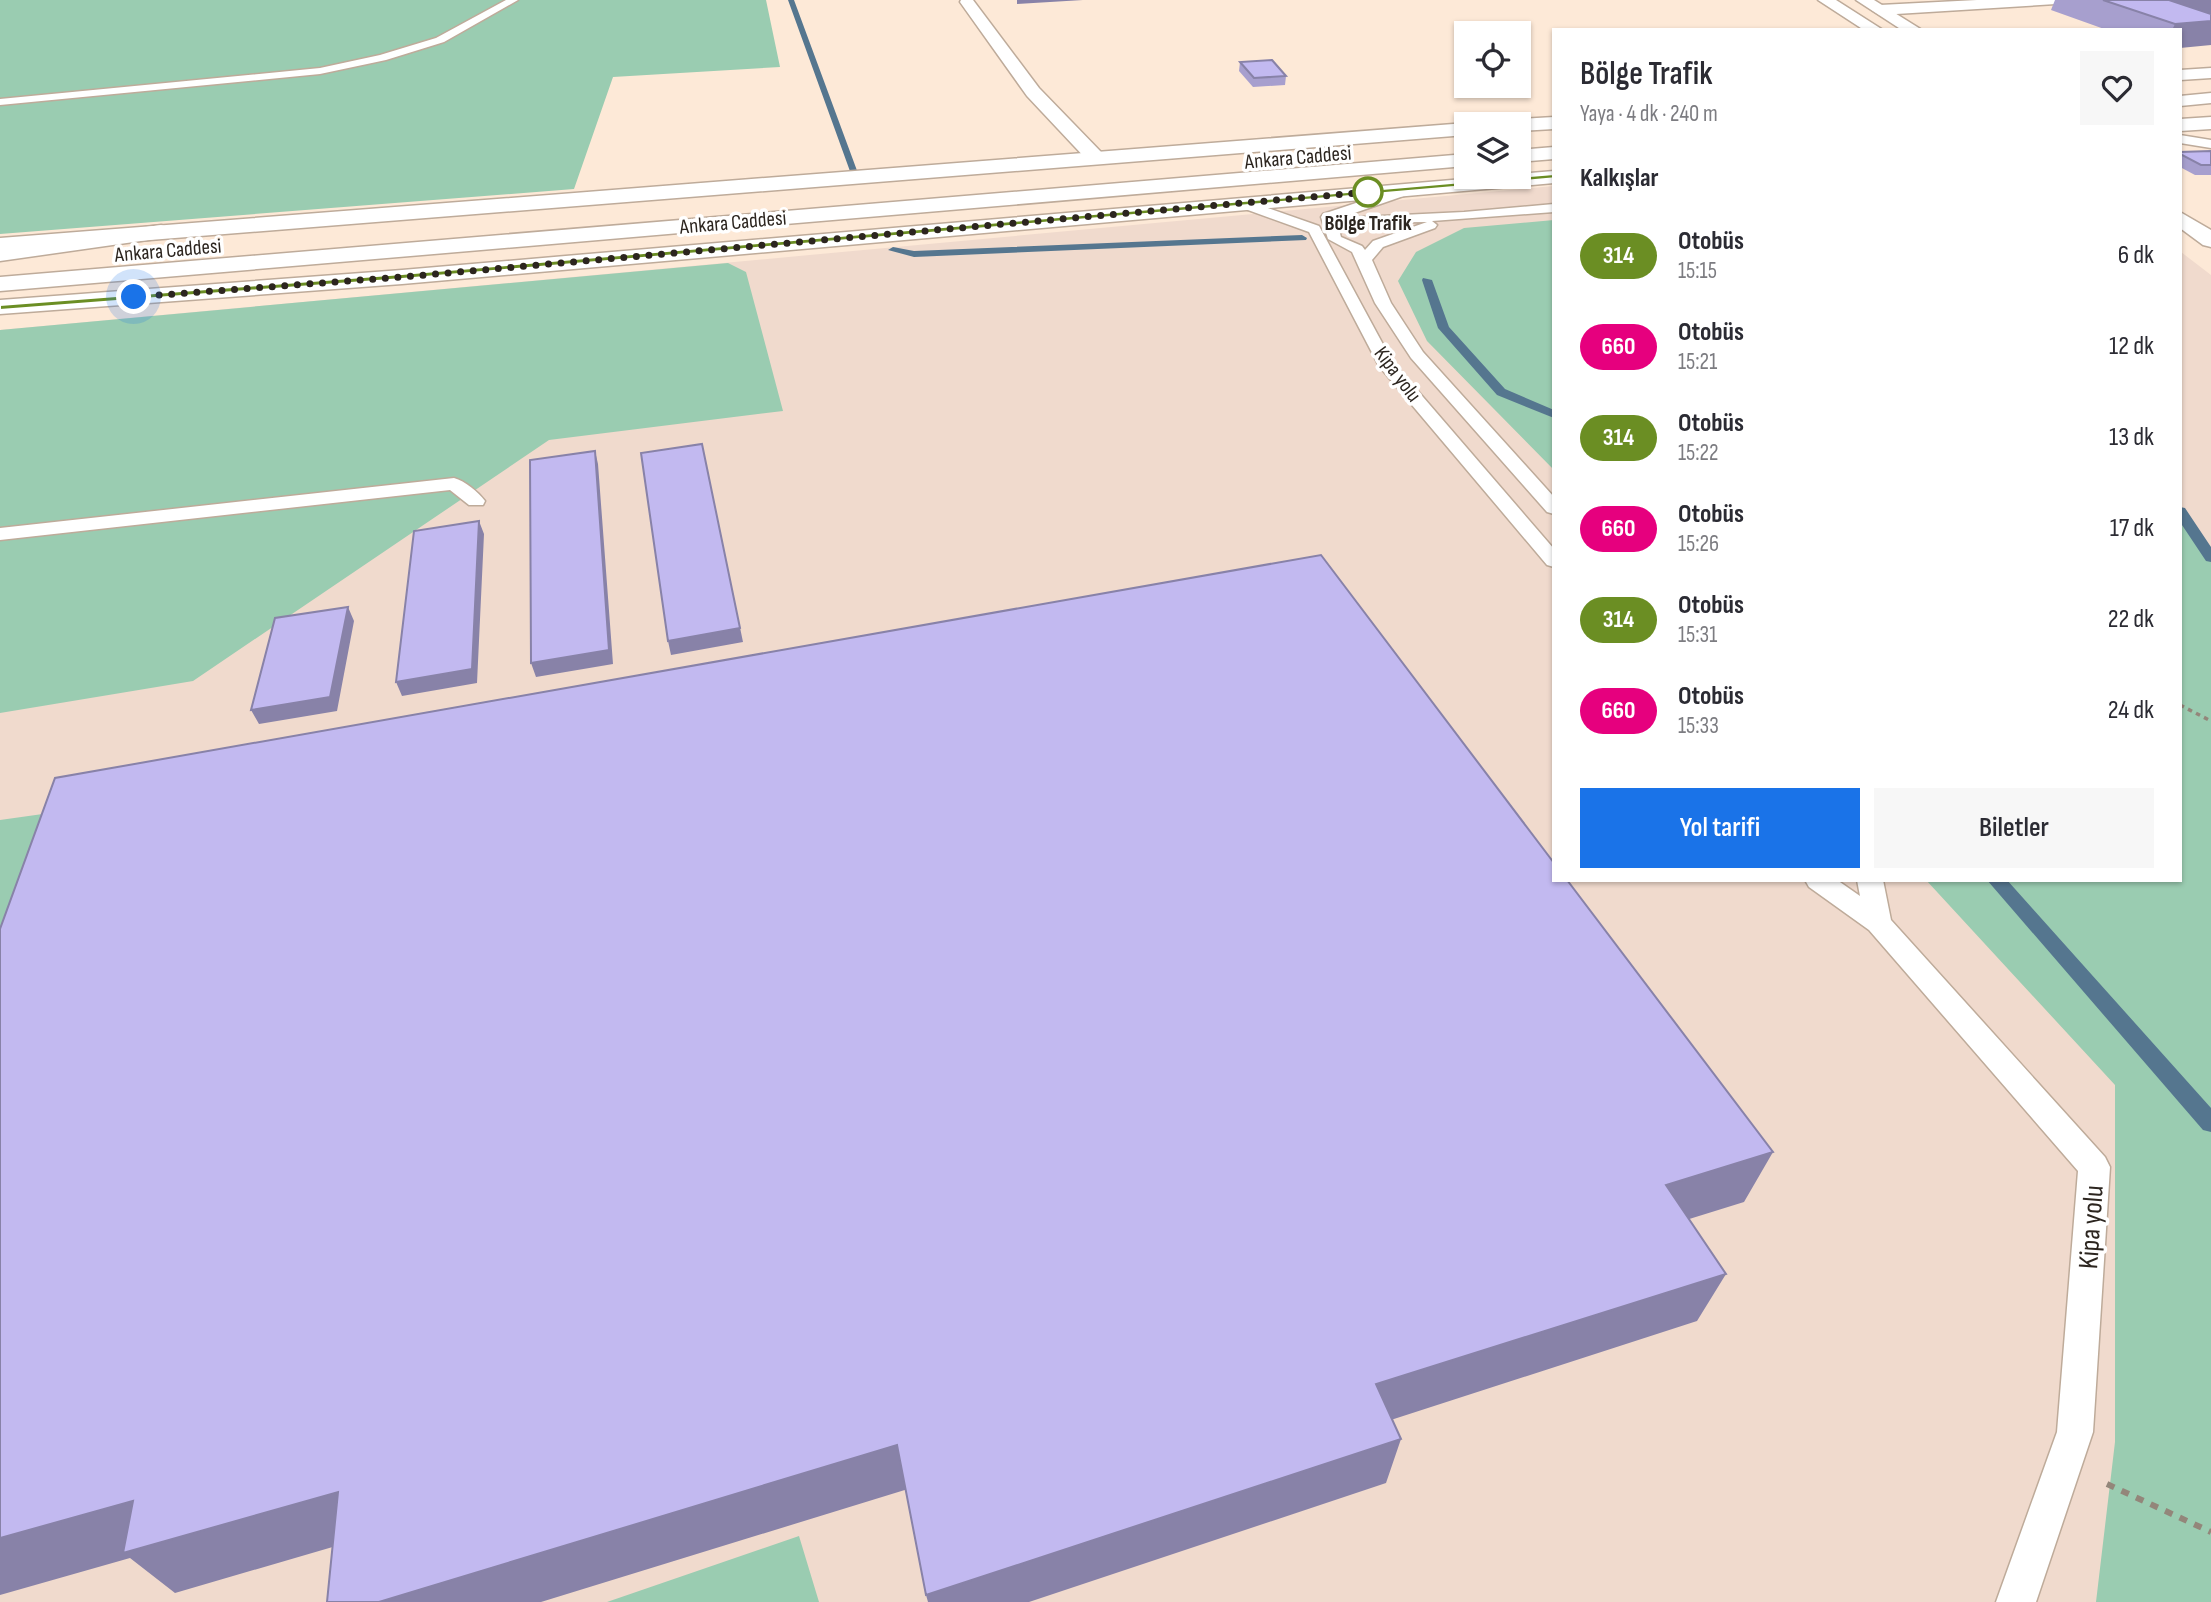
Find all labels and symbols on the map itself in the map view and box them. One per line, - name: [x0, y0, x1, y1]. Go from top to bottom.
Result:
- street label: Ankara Caddesi: [1243, 140, 1352, 175]
- marker: Bölge Trafik: [1353, 177, 1383, 207]
- street label: Ankara Caddesi: [678, 205, 787, 240]
- place label: Bölge Trafik: [1324, 211, 1412, 236]
- street label: Ankara Caddesi: [113, 233, 222, 268]
- your location: [116, 279, 151, 314]
- street label: Kipa yolu: [1369, 342, 1427, 407]
- street label: Kipa yolu: [2072, 1184, 2111, 1270]

